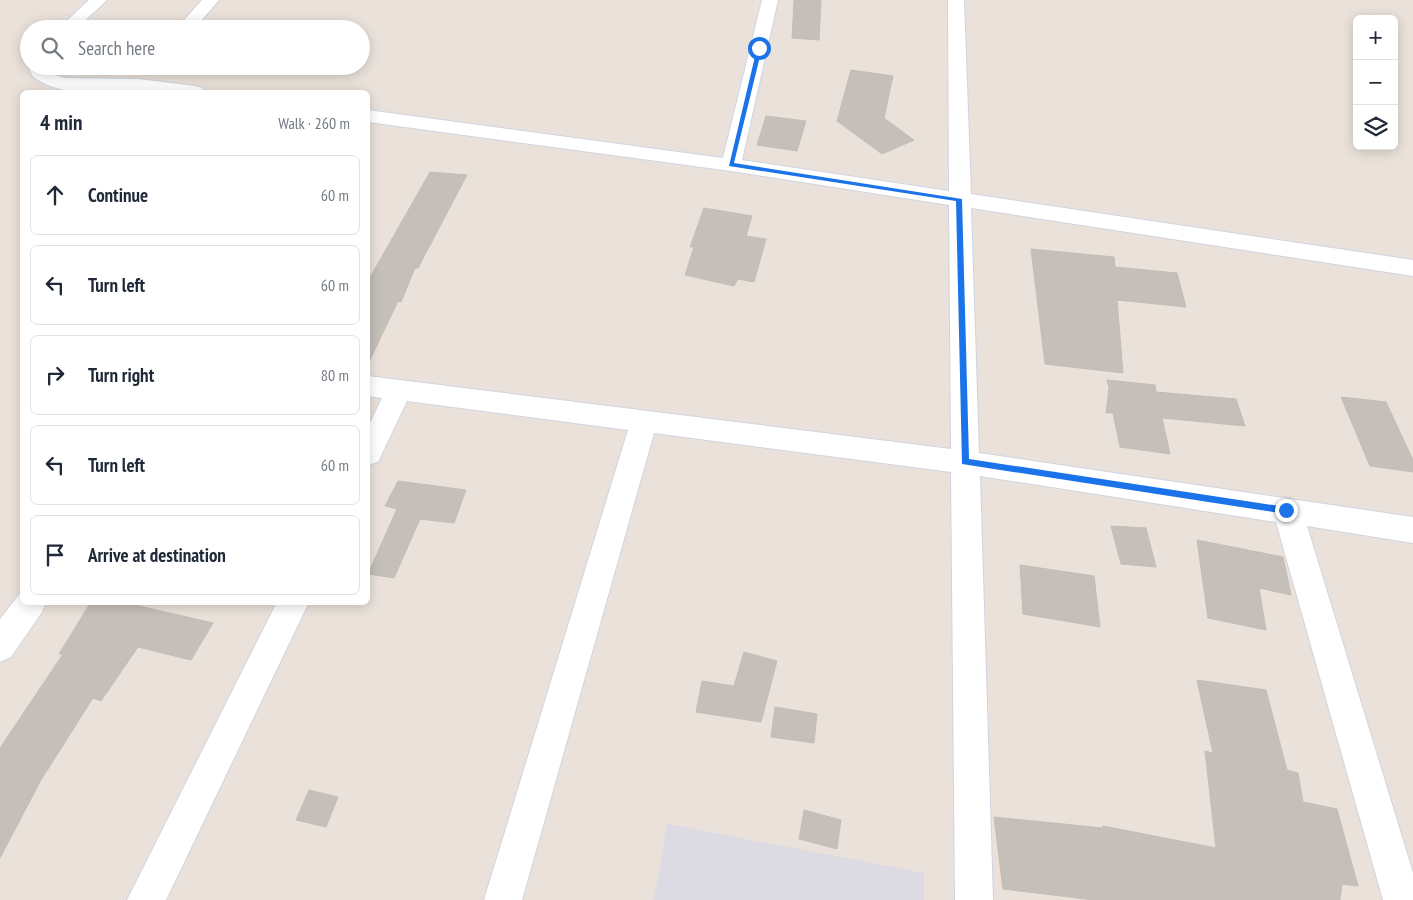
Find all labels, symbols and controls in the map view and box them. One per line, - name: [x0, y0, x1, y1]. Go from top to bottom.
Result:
- map controls: [1353, 15, 1398, 150]
- button: +: [1353, 15, 1398, 60]
- search box: [20, 20, 370, 75]
- icon: search: [38, 34, 66, 62]
- text: Search here: [78, 36, 155, 60]
- route start: [748, 37, 771, 60]
- button: −: [1353, 60, 1398, 105]
- button: layers: [1353, 105, 1398, 150]
- text: 4 min: [40, 109, 82, 136]
- text: Walk · 260 m: [278, 113, 350, 133]
- icon: ahead: [41, 181, 69, 209]
- text: Continue: [88, 183, 148, 207]
- text: 60 m: [321, 185, 349, 205]
- icon: left: [41, 271, 69, 299]
- text: Turn left: [88, 273, 145, 297]
- text: 60 m: [321, 275, 349, 295]
- icon: right: [41, 361, 69, 389]
- text: Turn right: [88, 363, 154, 387]
- text: 80 m: [321, 365, 349, 385]
- icon: left: [41, 451, 69, 479]
- text: Turn left: [88, 453, 145, 477]
- text: 60 m: [321, 455, 349, 475]
- route end: [1275, 499, 1298, 522]
- icon: arrive: [41, 541, 69, 569]
- text: Arrive at destination: [88, 543, 226, 567]

